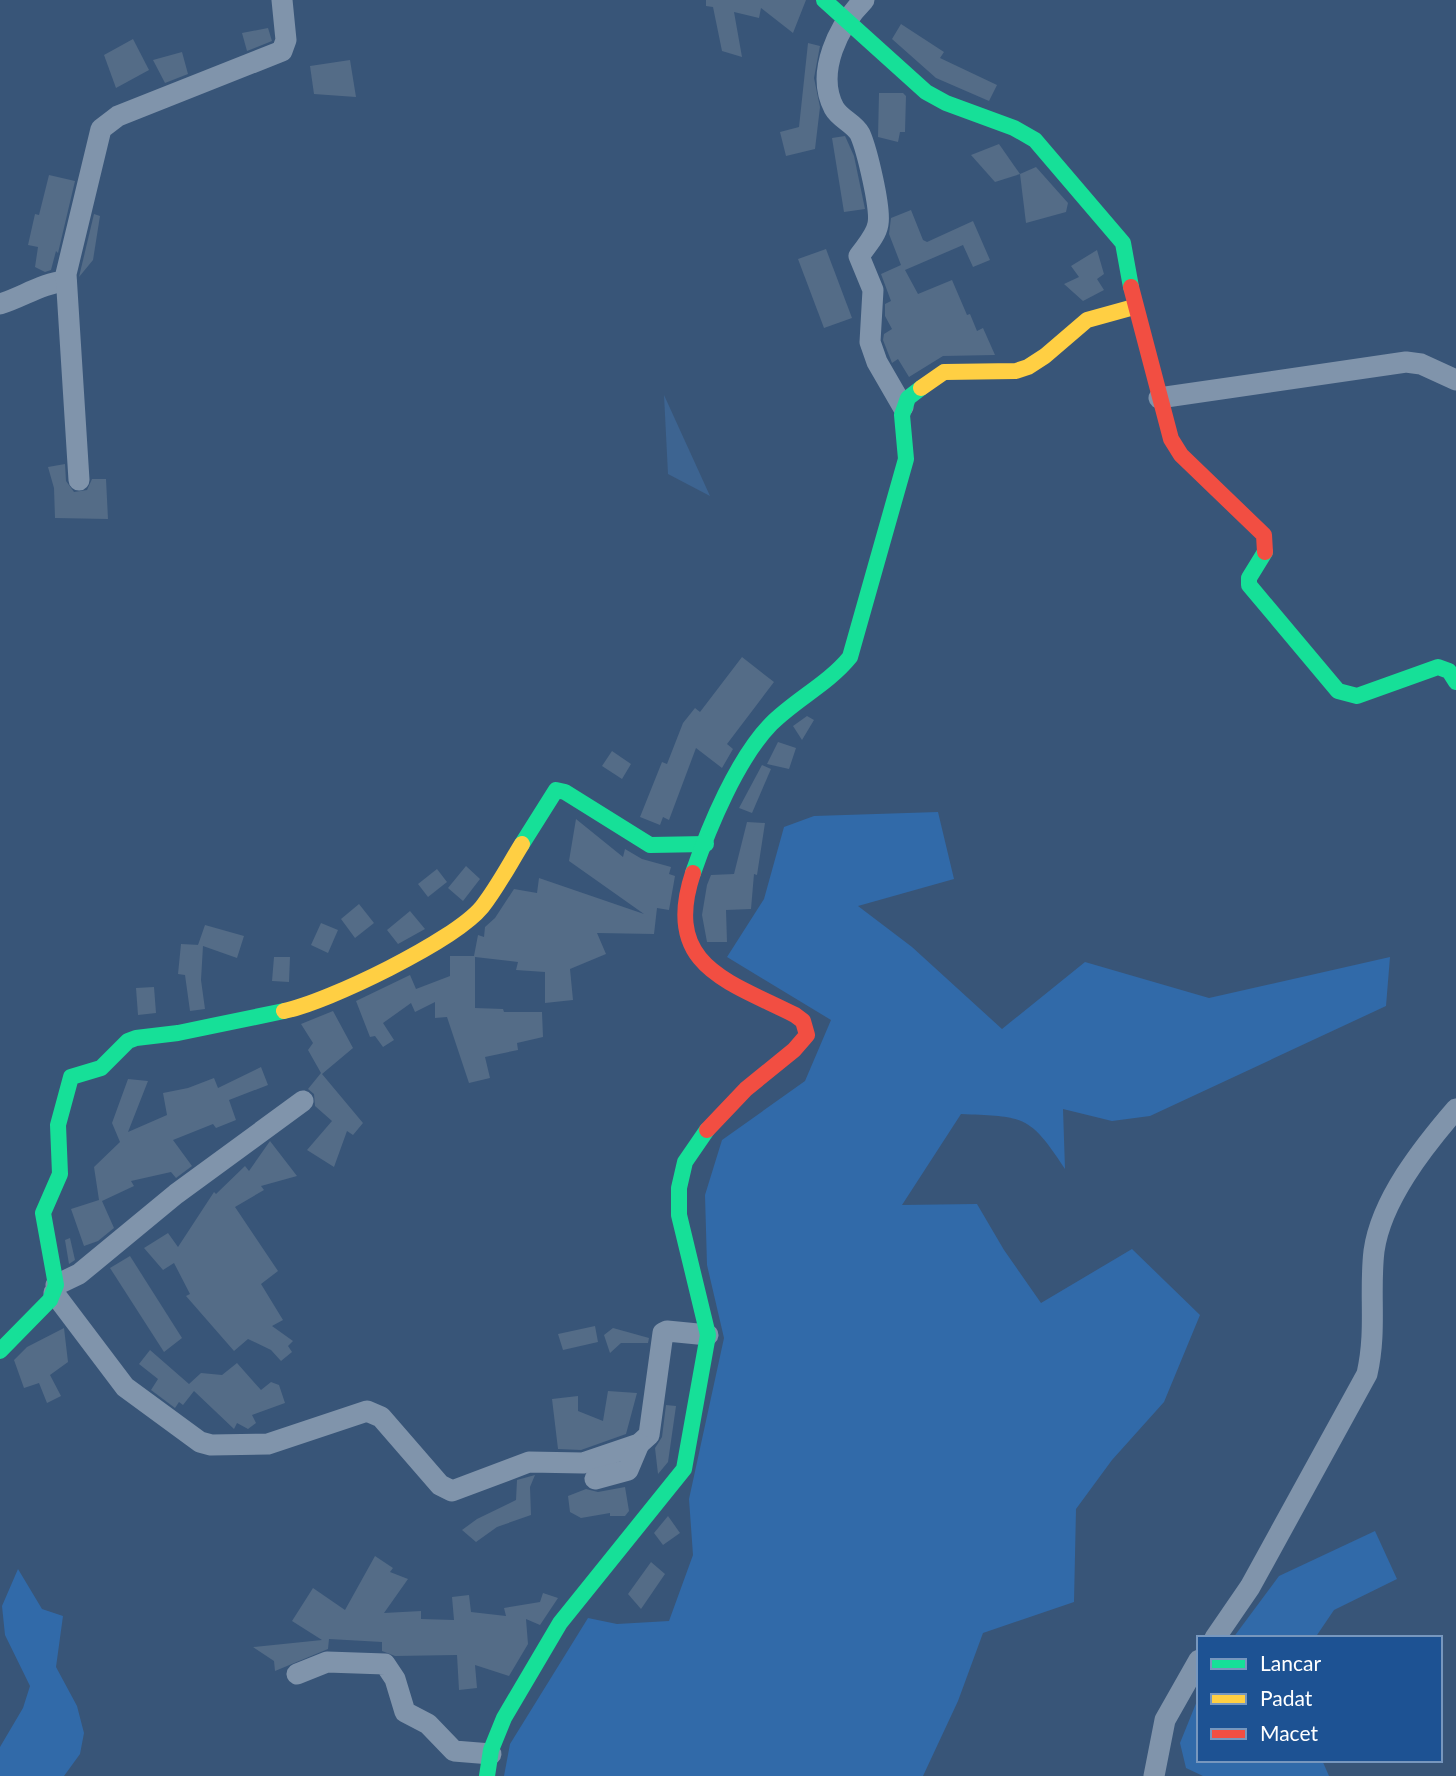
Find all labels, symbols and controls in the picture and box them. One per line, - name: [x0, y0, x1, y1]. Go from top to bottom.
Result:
- legend: [1197, 1636, 1442, 1762]
- text: Lancar: [1260, 1650, 1321, 1675]
- text: Padat: [1260, 1685, 1313, 1710]
- text: Macet: [1260, 1720, 1318, 1745]

